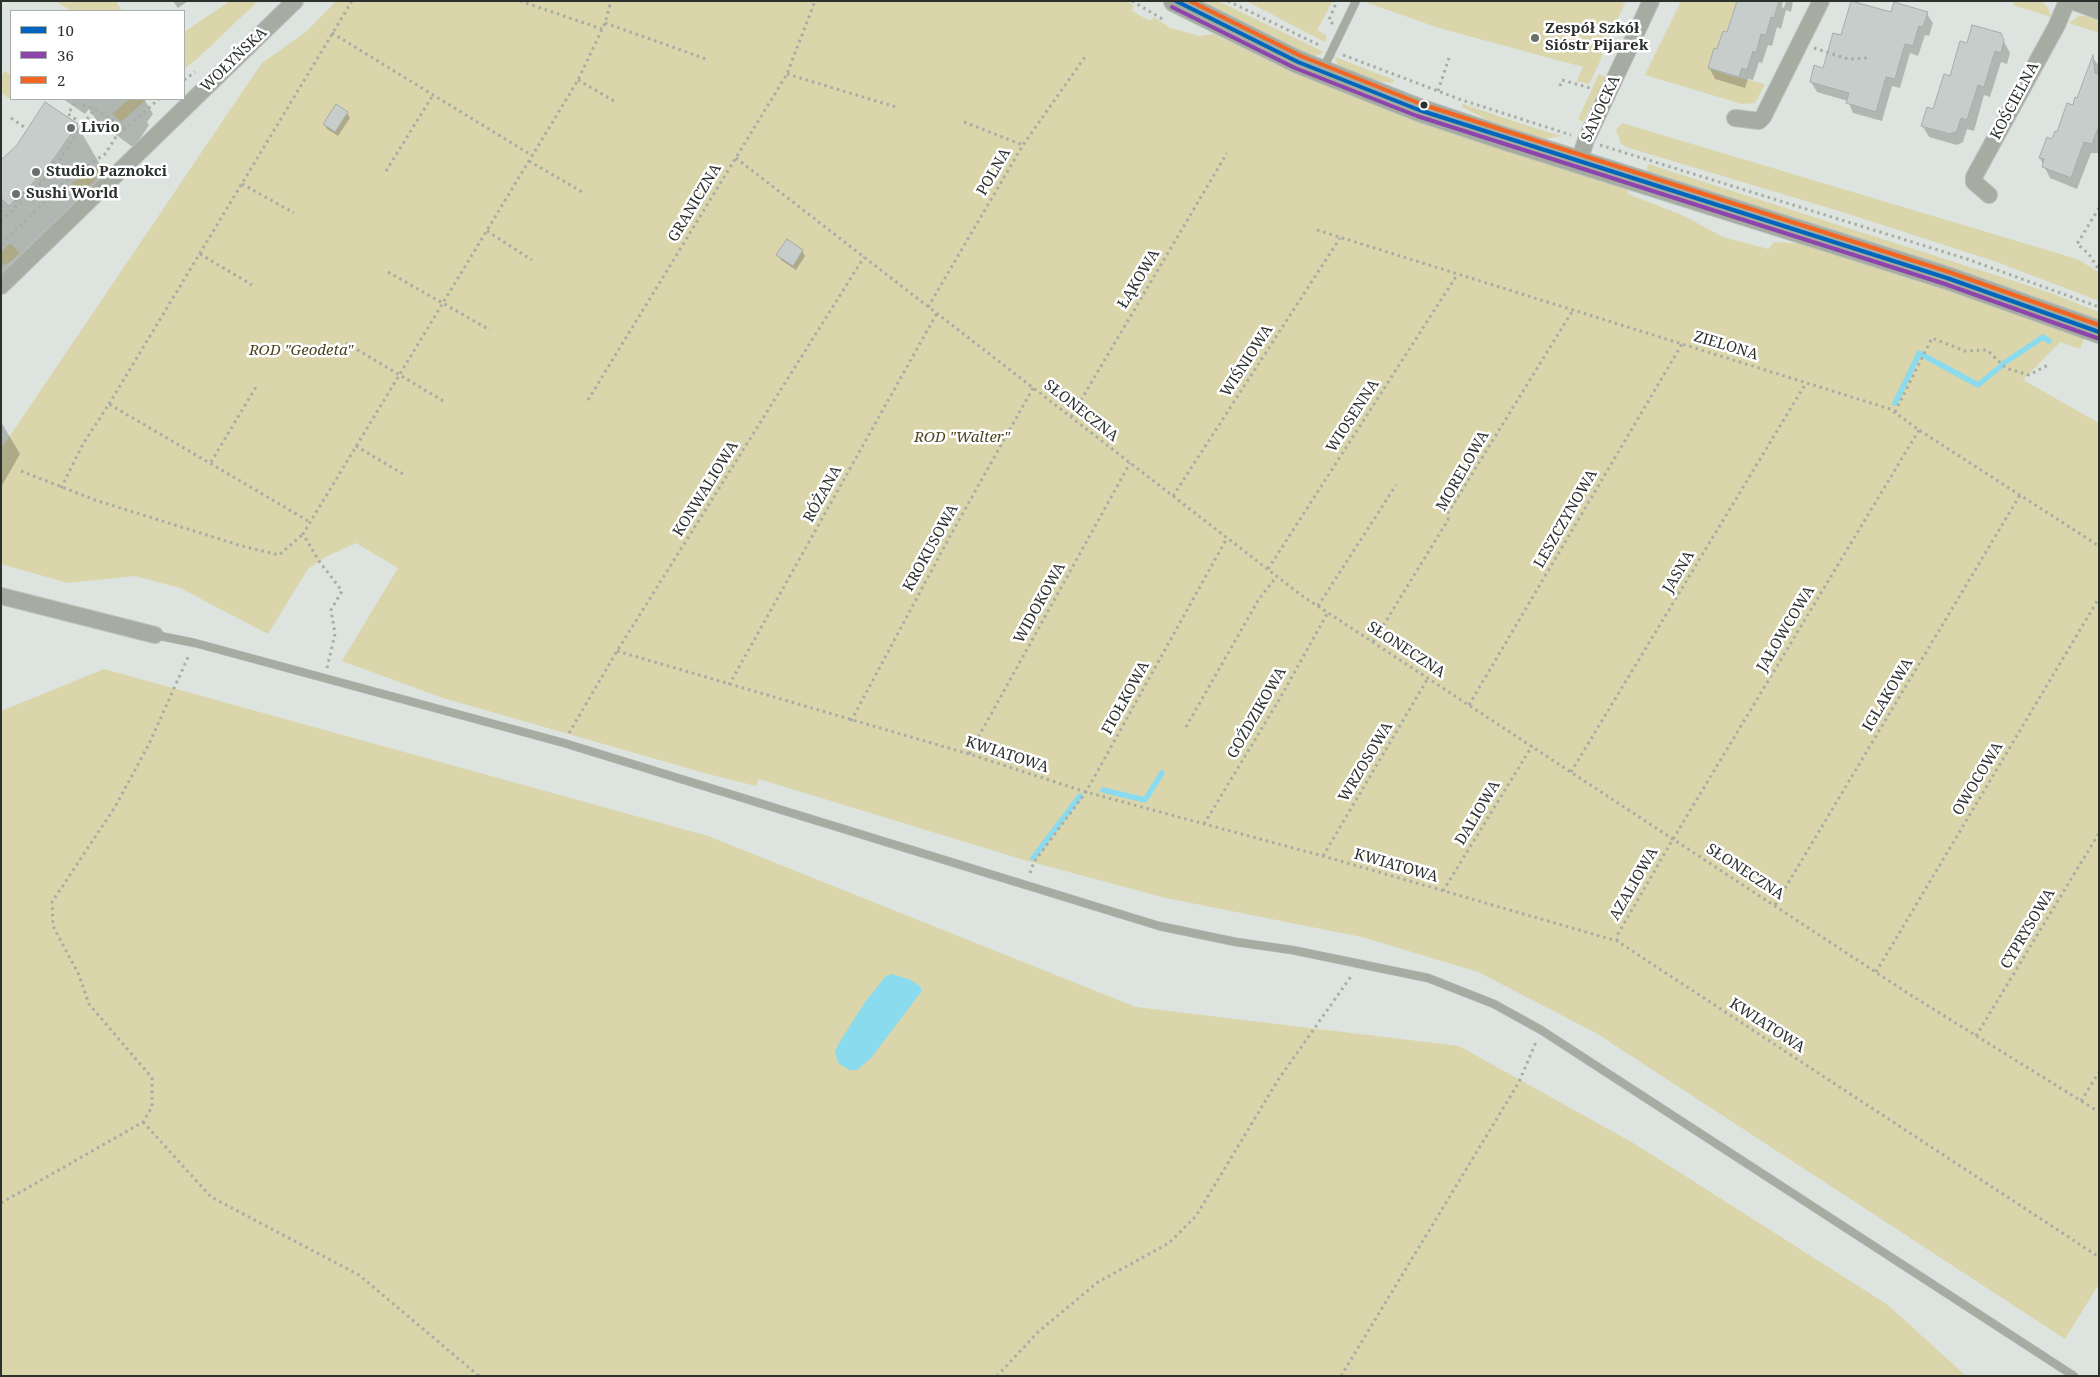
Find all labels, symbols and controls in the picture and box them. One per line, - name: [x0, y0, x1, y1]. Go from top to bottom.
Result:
- legend: [10, 10, 185, 100]
- text: 10: [57, 20, 74, 40]
- place label: Zespół Szkół Sióstr Pijarek: [1545, 20, 1648, 55]
- street label: WOŁYŃSKA: [197, 24, 271, 96]
- marker: Zespół Szkół Sióstr Pijarek: [1529, 32, 1541, 44]
- text: 36: [57, 45, 74, 65]
- street label: KOŚCIELNA: [1987, 59, 2043, 143]
- text: 2: [57, 70, 65, 90]
- street label: SANOCKA: [1578, 73, 1624, 145]
- unlabelled marker: [1419, 100, 1429, 110]
- place label: Livio: [81, 119, 120, 137]
- marker: Livio: [65, 122, 77, 134]
- street label: POLNA: [973, 145, 1015, 199]
- street label: GRANICZNA: [665, 161, 725, 245]
- place label: Studio Paznokci: [46, 163, 167, 181]
- marker: Studio Paznokci: [30, 166, 42, 178]
- place label: Sushi World: [26, 185, 118, 203]
- marker: Sushi World: [10, 188, 22, 200]
- street label: ŁĄKOWA: [1114, 246, 1164, 312]
- street label: WIŚNIOWA: [1217, 322, 1277, 400]
- street label: ZIELONA: [1692, 328, 1760, 364]
- park label: ROD "Geodeta": [249, 342, 353, 360]
- street label: SŁONECZNA: [1040, 376, 1122, 446]
- street label: WIOSENNA: [1323, 376, 1383, 456]
- street label: MORELOWA: [1433, 428, 1493, 514]
- park label: ROD "Walter": [914, 429, 1010, 447]
- street label: KONWALIOWA: [670, 438, 742, 540]
- street label: RÓŻANA: [800, 462, 846, 526]
- street label: LESZCZYNOWA: [1531, 467, 1601, 571]
- street label: KROKUSOWA: [900, 501, 962, 595]
- street label: JASNA: [1659, 548, 1699, 596]
- street label: WIDOKOWA: [1010, 559, 1070, 647]
- street label: JAŁOWCOWA: [1753, 583, 1819, 675]
- street label: SŁONECZNA: [1364, 618, 1448, 682]
- street label: IGLAKOWA: [1859, 655, 1917, 735]
- street label: FIOŁKOWA: [1098, 658, 1154, 738]
- street label: GOŹDZIKOWA: [1224, 664, 1290, 762]
- street label: WRZOSOWA: [1335, 719, 1397, 805]
- street label: KWIATOWA: [963, 733, 1051, 777]
- street label: OWOCOWA: [1949, 739, 2007, 819]
- street label: DALIOWA: [1452, 777, 1504, 849]
- street label: SŁONECZNA: [1703, 840, 1787, 904]
- street label: AZALIOWA: [1606, 844, 1662, 924]
- street label: KWIATOWA: [1352, 845, 1440, 887]
- street label: CYPRYSOWA: [1997, 886, 2059, 972]
- street label: KWIATOWA: [1726, 995, 1808, 1057]

